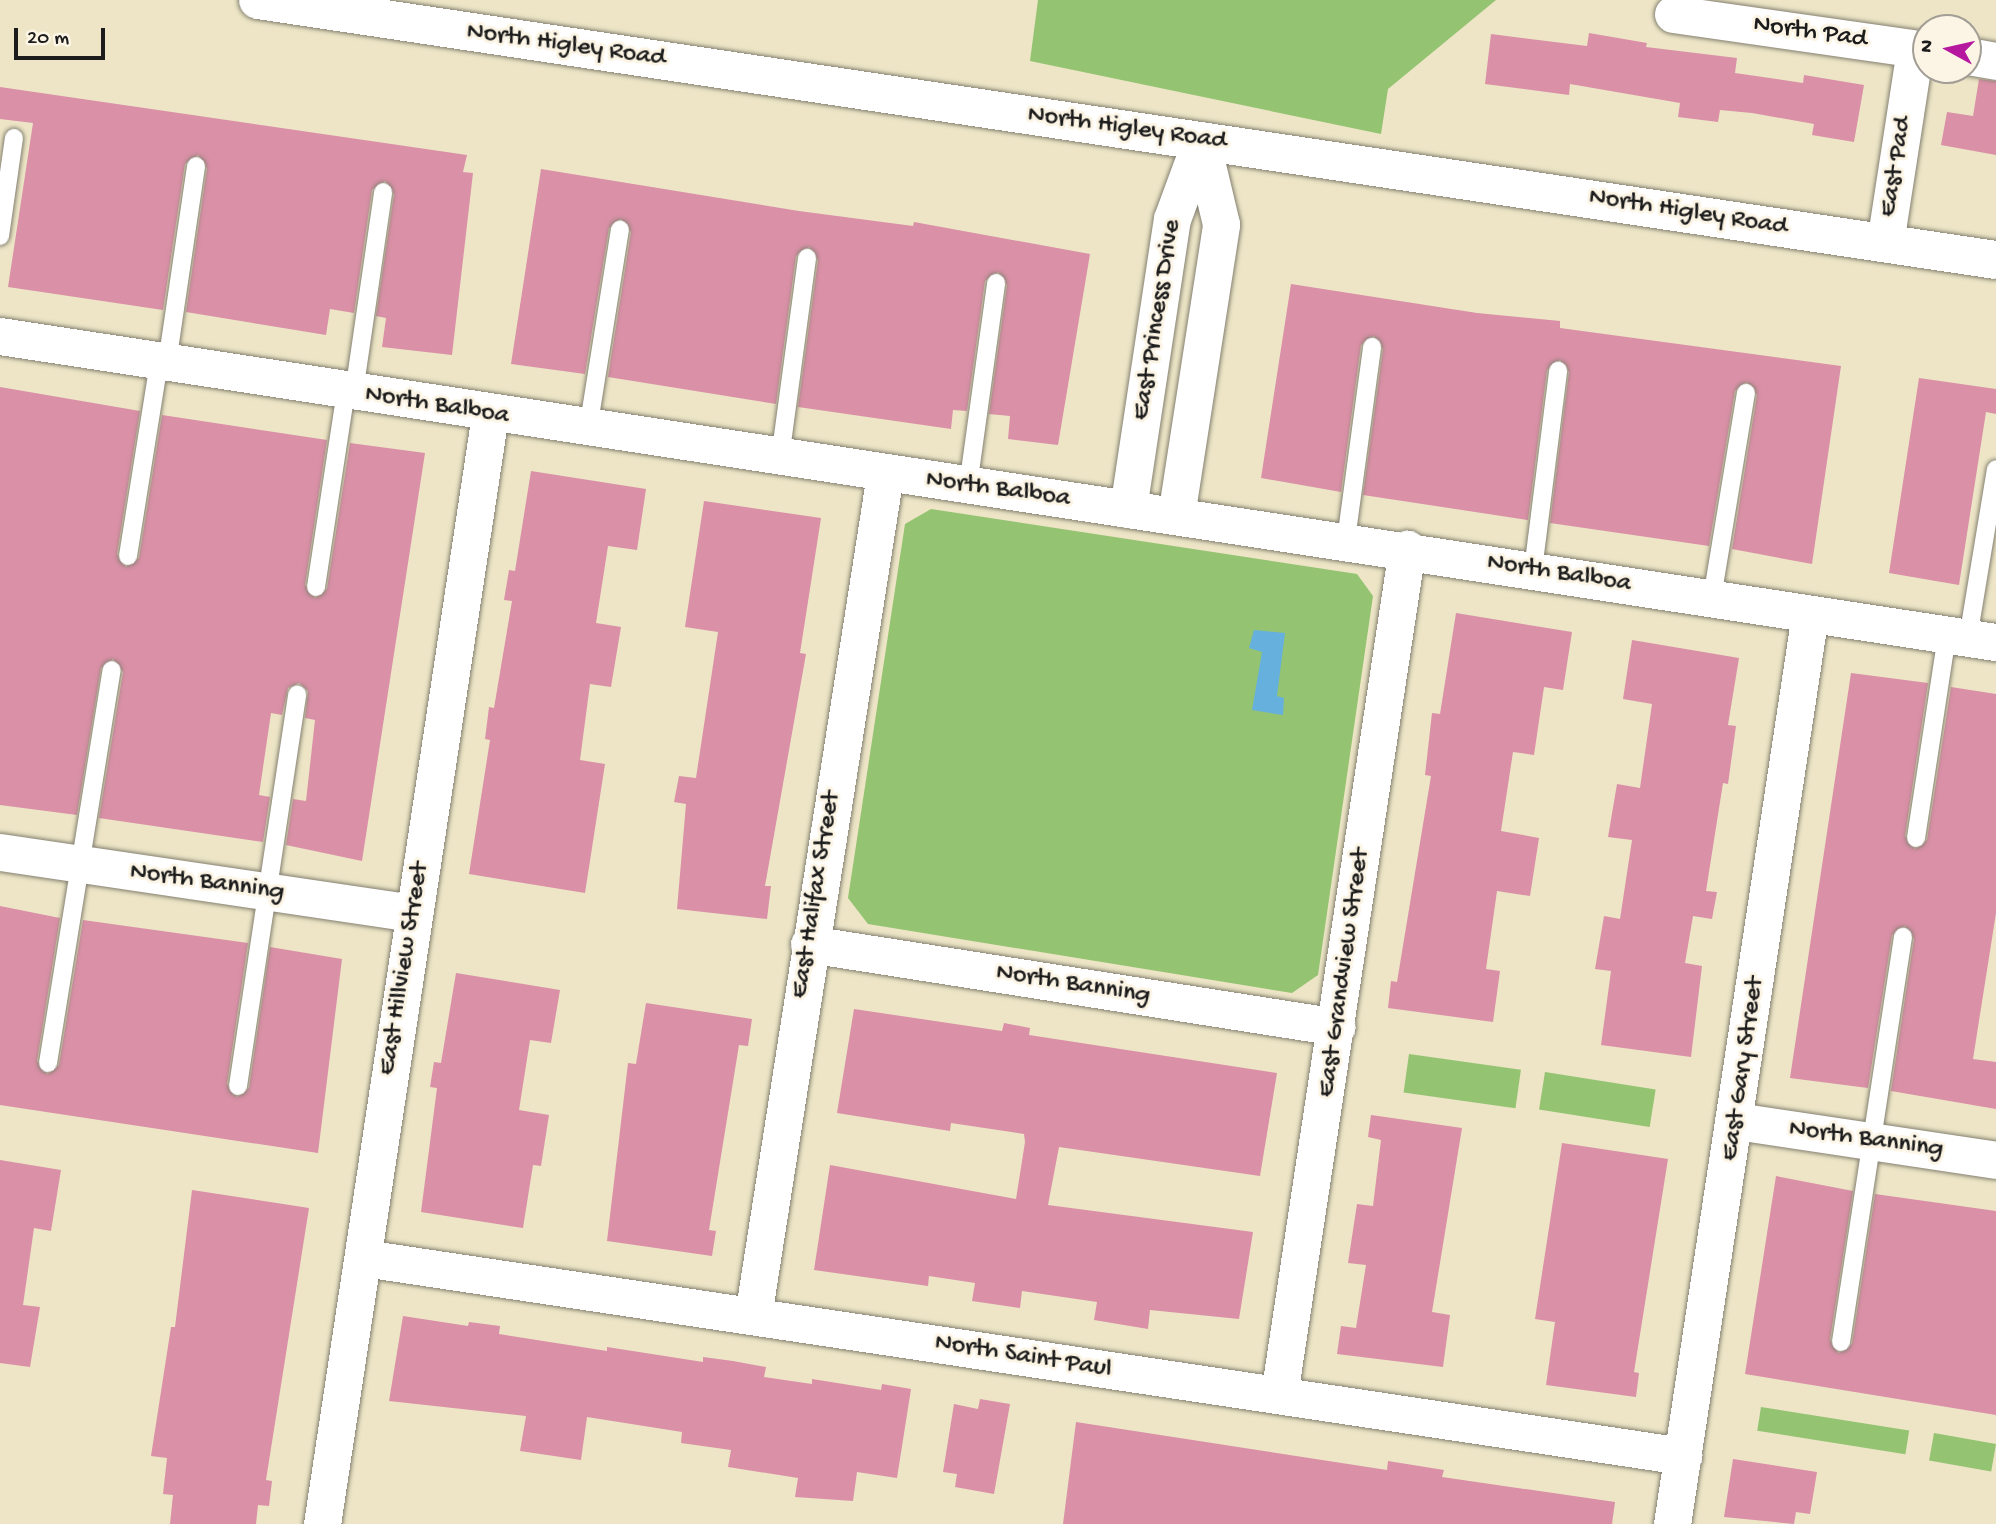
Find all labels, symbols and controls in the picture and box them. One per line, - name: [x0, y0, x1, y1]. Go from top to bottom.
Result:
- street label: North Pad: [1751, 10, 1869, 56]
- scale bar: [18, 14, 108, 58]
- north arrow: [1912, 14, 1982, 84]
- street label: North Higley Road: [465, 17, 667, 75]
- text: 20 m: [27, 27, 69, 52]
- text: N: [1915, 39, 1940, 54]
- street label: North Higley Road: [1026, 100, 1228, 158]
- street label: East Pad: [1874, 115, 1920, 219]
- street label: North Higley Road: [1587, 182, 1789, 244]
- street label: East Princess Drive: [1127, 217, 1189, 423]
- street label: North Balboa: [363, 379, 511, 433]
- street label: North Balboa: [924, 464, 1072, 516]
- street label: North Balboa: [1485, 547, 1633, 601]
- street label: East Halifax Street: [785, 789, 849, 1001]
- street label: East Grandview Street: [1312, 847, 1378, 1099]
- street label: North Banning: [128, 857, 286, 909]
- street label: East Hillview Street: [373, 860, 437, 1078]
- street label: North Banning: [994, 957, 1152, 1013]
- street label: East Gary Street: [1716, 975, 1772, 1163]
- street label: North Banning: [1787, 1114, 1945, 1166]
- street label: North Saint Paul: [932, 1328, 1114, 1386]

